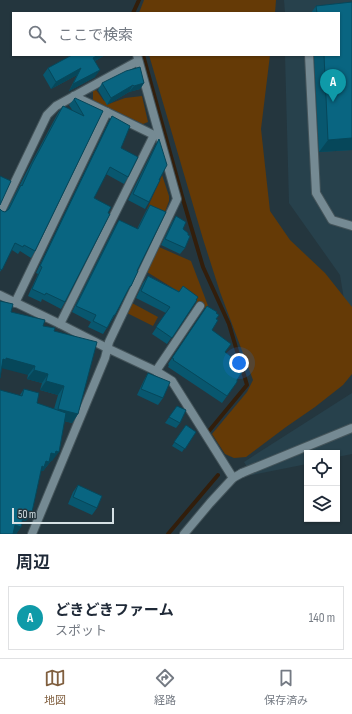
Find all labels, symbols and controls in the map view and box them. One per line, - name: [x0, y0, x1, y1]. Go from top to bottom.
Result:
- search box: [12, 12, 340, 56]
- icon: search: [26, 23, 48, 45]
- text: ここで検索: [58, 26, 133, 45]
- pin: A: [320, 69, 346, 102]
- your location: [229, 353, 249, 373]
- map controls: [304, 450, 340, 522]
- button: locate: [304, 450, 340, 486]
- button: layers: [304, 486, 340, 522]
- scale bar: [12, 506, 114, 525]
- text: 50 m: [18, 508, 36, 521]
- text: 周辺: [16, 553, 50, 573]
- text: どきどきファーム: [55, 601, 174, 620]
- text: A: [27, 610, 33, 626]
- text: 140 m: [309, 610, 335, 626]
- text: スポット: [55, 623, 107, 639]
- tab: 地図: [44, 667, 66, 707]
- tab: 経路: [154, 667, 176, 707]
- tab: 保存済み: [264, 667, 308, 707]

